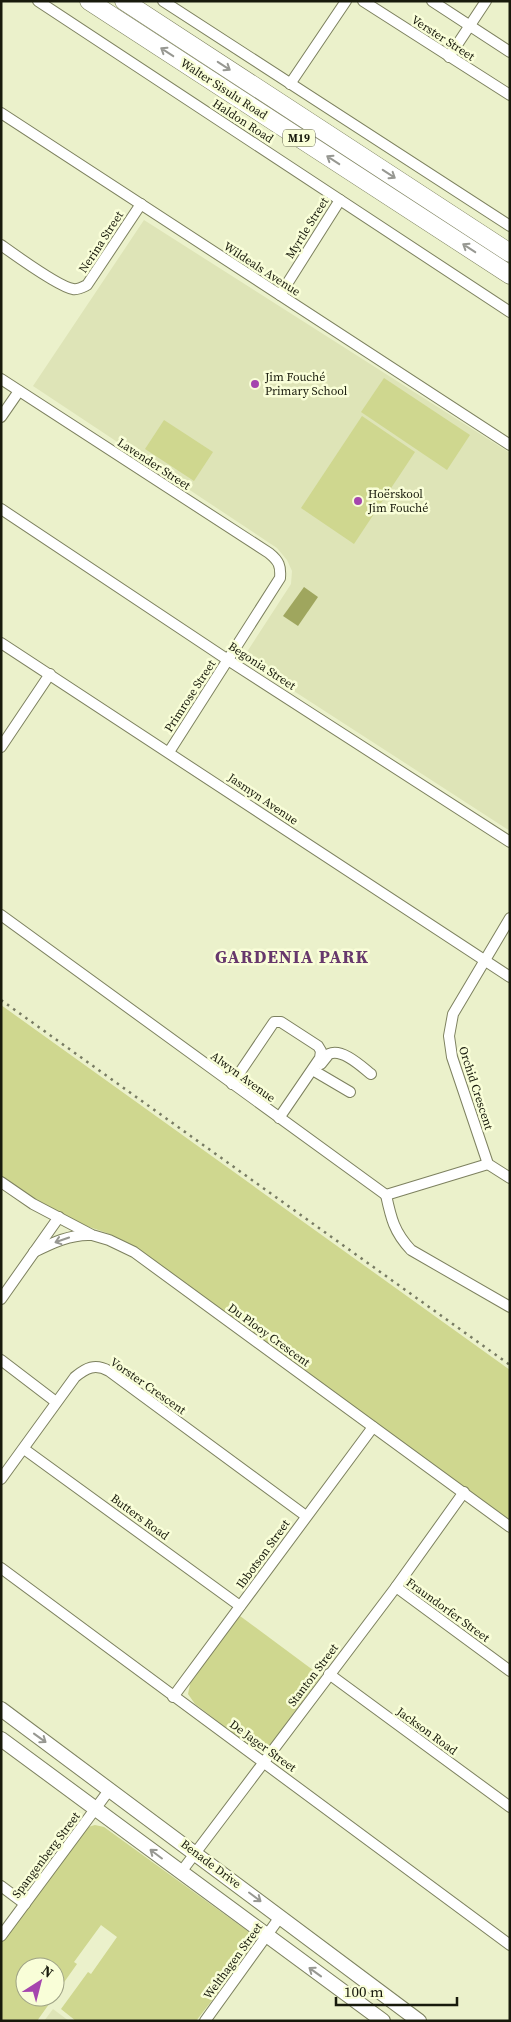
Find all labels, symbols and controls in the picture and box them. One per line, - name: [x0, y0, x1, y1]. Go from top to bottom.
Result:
- street label: Verster Street: [408, 12, 478, 64]
- one-way arrow: [160, 47, 174, 57]
- street label: Walter Sisulu Road: [177, 55, 271, 123]
- one-way arrow: [216, 61, 230, 71]
- street label: Haldon Road: [209, 95, 277, 147]
- road number: M19: [283, 130, 315, 146]
- one-way arrow: [326, 155, 340, 165]
- one-way arrow: [382, 169, 396, 179]
- street label: Myrtle Street: [282, 194, 332, 262]
- street label: Nerina Street: [75, 208, 127, 276]
- street label: Wildeals Avenue: [221, 238, 303, 300]
- one-way arrow: [462, 243, 476, 254]
- place label: Jim Fouché Primary School: [264, 369, 348, 399]
- marker: Jim Fouché Primary School: [249, 378, 261, 390]
- street label: Lavender Street: [114, 434, 194, 494]
- place label: Hoërskool Jim Fouché: [367, 486, 428, 516]
- marker: Hoërskool Jim Fouché: [352, 495, 364, 507]
- street label: Begonia Street: [225, 638, 299, 694]
- street label: Primrose Street: [161, 657, 219, 735]
- street label: Jasmyn Avenue: [224, 769, 301, 828]
- district label: GARDENIA PARK: [215, 944, 369, 969]
- street label: Orchid Crescent: [455, 1044, 497, 1132]
- street label: Alwyn Avenue: [207, 1048, 279, 1106]
- one-way arrow: [55, 1236, 70, 1245]
- street label: Du Plooy Crescent: [225, 1300, 313, 1370]
- street label: Vorster Crescent: [107, 1354, 189, 1418]
- street label: Butters Road: [108, 1490, 173, 1544]
- street label: Ibbotson Street: [233, 1516, 293, 1592]
- street label: Fraundorfer Street: [403, 1574, 493, 1646]
- street label: Stanton Street: [284, 1640, 342, 1710]
- street label: Jackson Road: [393, 1703, 461, 1759]
- street label: De Jager Street: [226, 1716, 300, 1776]
- one-way arrow: [33, 1732, 46, 1743]
- street label: Spangenberg Street: [8, 1809, 84, 1901]
- street label: Benade Drive: [178, 1836, 244, 1892]
- one-way arrow: [149, 1849, 163, 1859]
- one-way arrow: [248, 1892, 261, 1903]
- street label: Welthagen Street: [200, 1920, 266, 2002]
- north arrow: [15, 1957, 65, 2007]
- text: N: [38, 1960, 58, 1983]
- one-way arrow: [308, 1967, 322, 1977]
- scale bar: [336, 1974, 457, 2006]
- text: 100 m: [344, 1981, 384, 2002]

